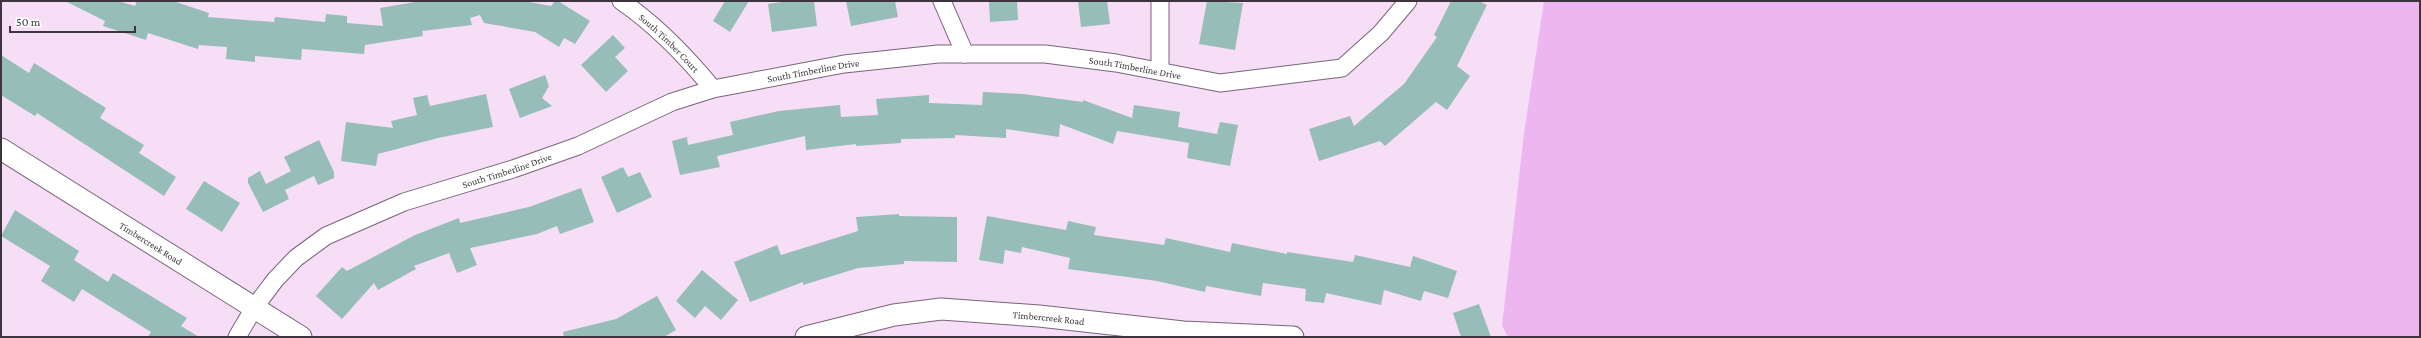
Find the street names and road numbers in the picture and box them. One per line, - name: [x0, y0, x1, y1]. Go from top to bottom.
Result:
- street label: South Timber Court: [637, 11, 702, 75]
- street label: South Timberline Drive: [1088, 54, 1183, 81]
- street label: South Timberline Drive: [766, 57, 860, 84]
- street label: South Timberline Drive: [461, 150, 554, 190]
- street label: Timbercreek Road: [117, 219, 185, 267]
- street label: Timbercreek Road: [1012, 309, 1086, 327]

